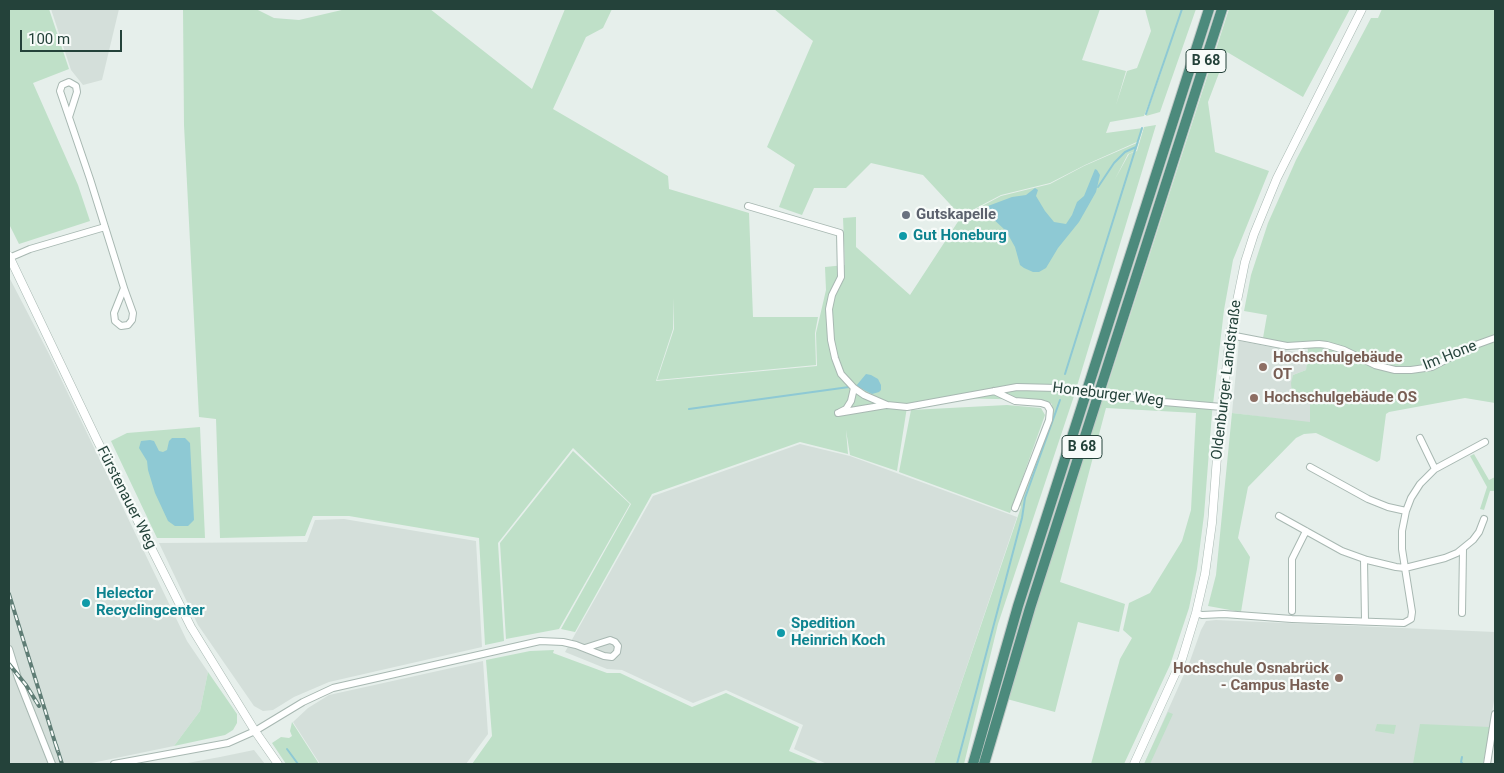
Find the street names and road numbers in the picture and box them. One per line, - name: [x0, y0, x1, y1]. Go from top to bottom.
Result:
- road number: B 68: [1186, 49, 1226, 72]
- street label: Oldenburger Landstraße: [1208, 299, 1246, 461]
- street label: Im Hone: [1420, 337, 1480, 375]
- street label: Honeburger Weg: [1051, 379, 1165, 411]
- road number: B 68: [1062, 436, 1102, 458]
- street label: Fürstenauer Weg: [92, 444, 160, 552]

